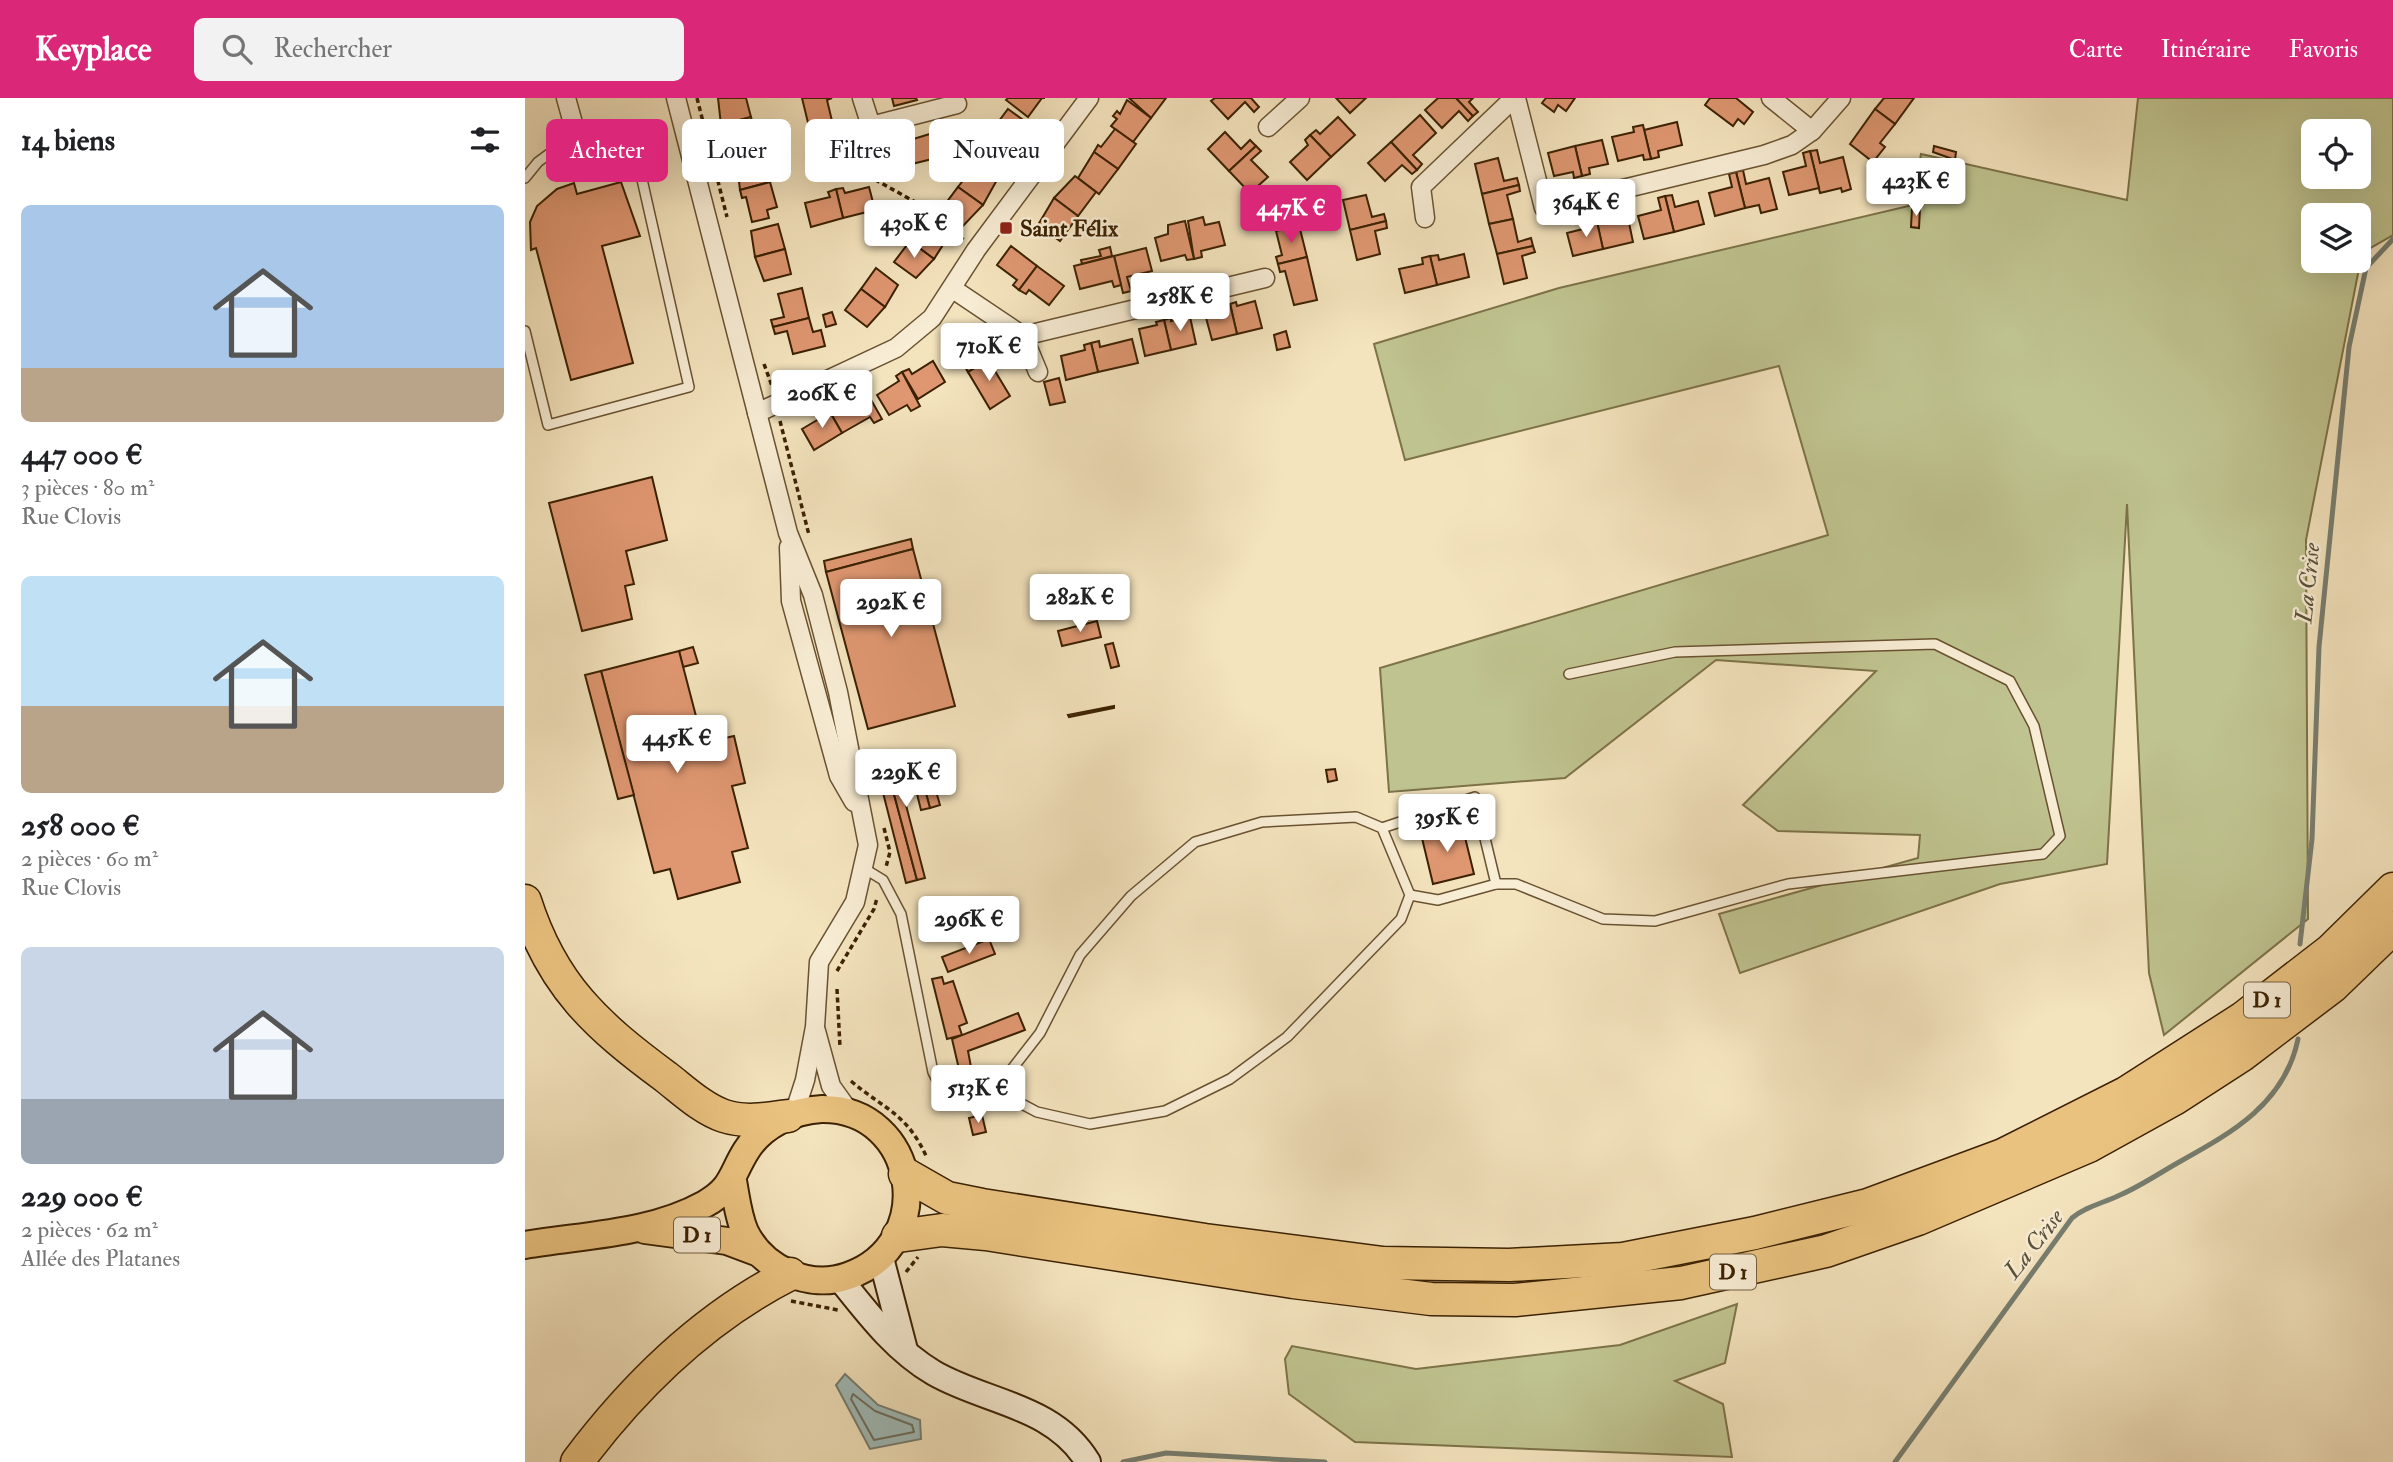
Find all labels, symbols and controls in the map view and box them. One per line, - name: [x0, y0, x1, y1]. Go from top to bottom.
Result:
- search box: [194, 18, 684, 81]
- text: Keyplace: [35, 29, 152, 70]
- icon: search: [218, 30, 256, 68]
- text: Rechercher: [274, 33, 392, 65]
- text: Carte: [2069, 34, 2123, 65]
- text: Itinéraire: [2161, 34, 2251, 65]
- text: Favoris: [2289, 34, 2358, 65]
- chip: Acheter: [546, 119, 668, 182]
- chip: Louer: [682, 119, 791, 182]
- chip: Filtres: [805, 119, 915, 182]
- chip: Nouveau: [929, 119, 1064, 182]
- map controls: [2301, 119, 2371, 273]
- button: locate: [2301, 119, 2371, 189]
- icon: filters: [466, 121, 504, 159]
- text: 14 biens: [21, 122, 115, 159]
- pin: 423K €: [1859, 158, 1973, 218]
- text: 423K €: [1882, 166, 1950, 195]
- pin: 364K €: [1529, 180, 1643, 239]
- pin: 447K €: [1234, 186, 1348, 245]
- text: 364K €: [1552, 187, 1620, 216]
- text: 447K €: [1256, 193, 1326, 222]
- pin: 430K €: [857, 200, 971, 260]
- button: layers: [2301, 203, 2371, 273]
- text: 430K €: [880, 208, 948, 237]
- place label: Saint Félix: [1020, 214, 1119, 243]
- marker: Saint Félix: [998, 220, 1014, 236]
- icon: home: [200, 250, 326, 376]
- pin: 258K €: [1123, 274, 1237, 333]
- text: 258K €: [1147, 281, 1213, 310]
- pin: 710K €: [932, 324, 1046, 383]
- text: 710K €: [957, 331, 1021, 360]
- pin: 206K €: [765, 370, 879, 430]
- text: 206K €: [787, 378, 857, 407]
- text: 447 000 €: [21, 436, 143, 473]
- text: 3 pièces · 80 m²: [21, 473, 155, 502]
- text: Rue Clovis: [21, 502, 121, 531]
- water label: La Crise: [2288, 541, 2328, 625]
- pin: 282K €: [1023, 574, 1137, 634]
- pin: 292K €: [834, 580, 948, 639]
- text: 282K €: [1046, 582, 1114, 611]
- text: 292K €: [856, 587, 926, 616]
- icon: home: [200, 621, 326, 747]
- pin: 445K €: [620, 716, 734, 775]
- text: 445K €: [642, 723, 712, 752]
- pin: 229K €: [849, 750, 963, 809]
- text: 229K €: [871, 757, 941, 786]
- pin: 395K €: [1390, 794, 1504, 854]
- text: 395K €: [1414, 802, 1480, 831]
- text: 258 000 €: [21, 807, 140, 844]
- text: 2 pièces · 60 m²: [21, 844, 158, 873]
- text: Rue Clovis: [21, 873, 121, 902]
- pin: 296K €: [912, 896, 1026, 956]
- text: 296K €: [934, 904, 1004, 933]
- road number: D 1: [2244, 982, 2290, 1018]
- icon: home: [200, 992, 326, 1118]
- pin: 513K €: [921, 1066, 1035, 1125]
- text: 513K €: [947, 1073, 1009, 1102]
- text: 229 000 €: [21, 1178, 143, 1215]
- water label: La Crise: [1996, 1202, 2072, 1286]
- text: 2 pièces · 62 m²: [21, 1215, 158, 1244]
- road number: D 1: [674, 1218, 720, 1252]
- text: Allée des Platanes: [21, 1244, 180, 1273]
- road number: D 1: [1710, 1254, 1756, 1290]

